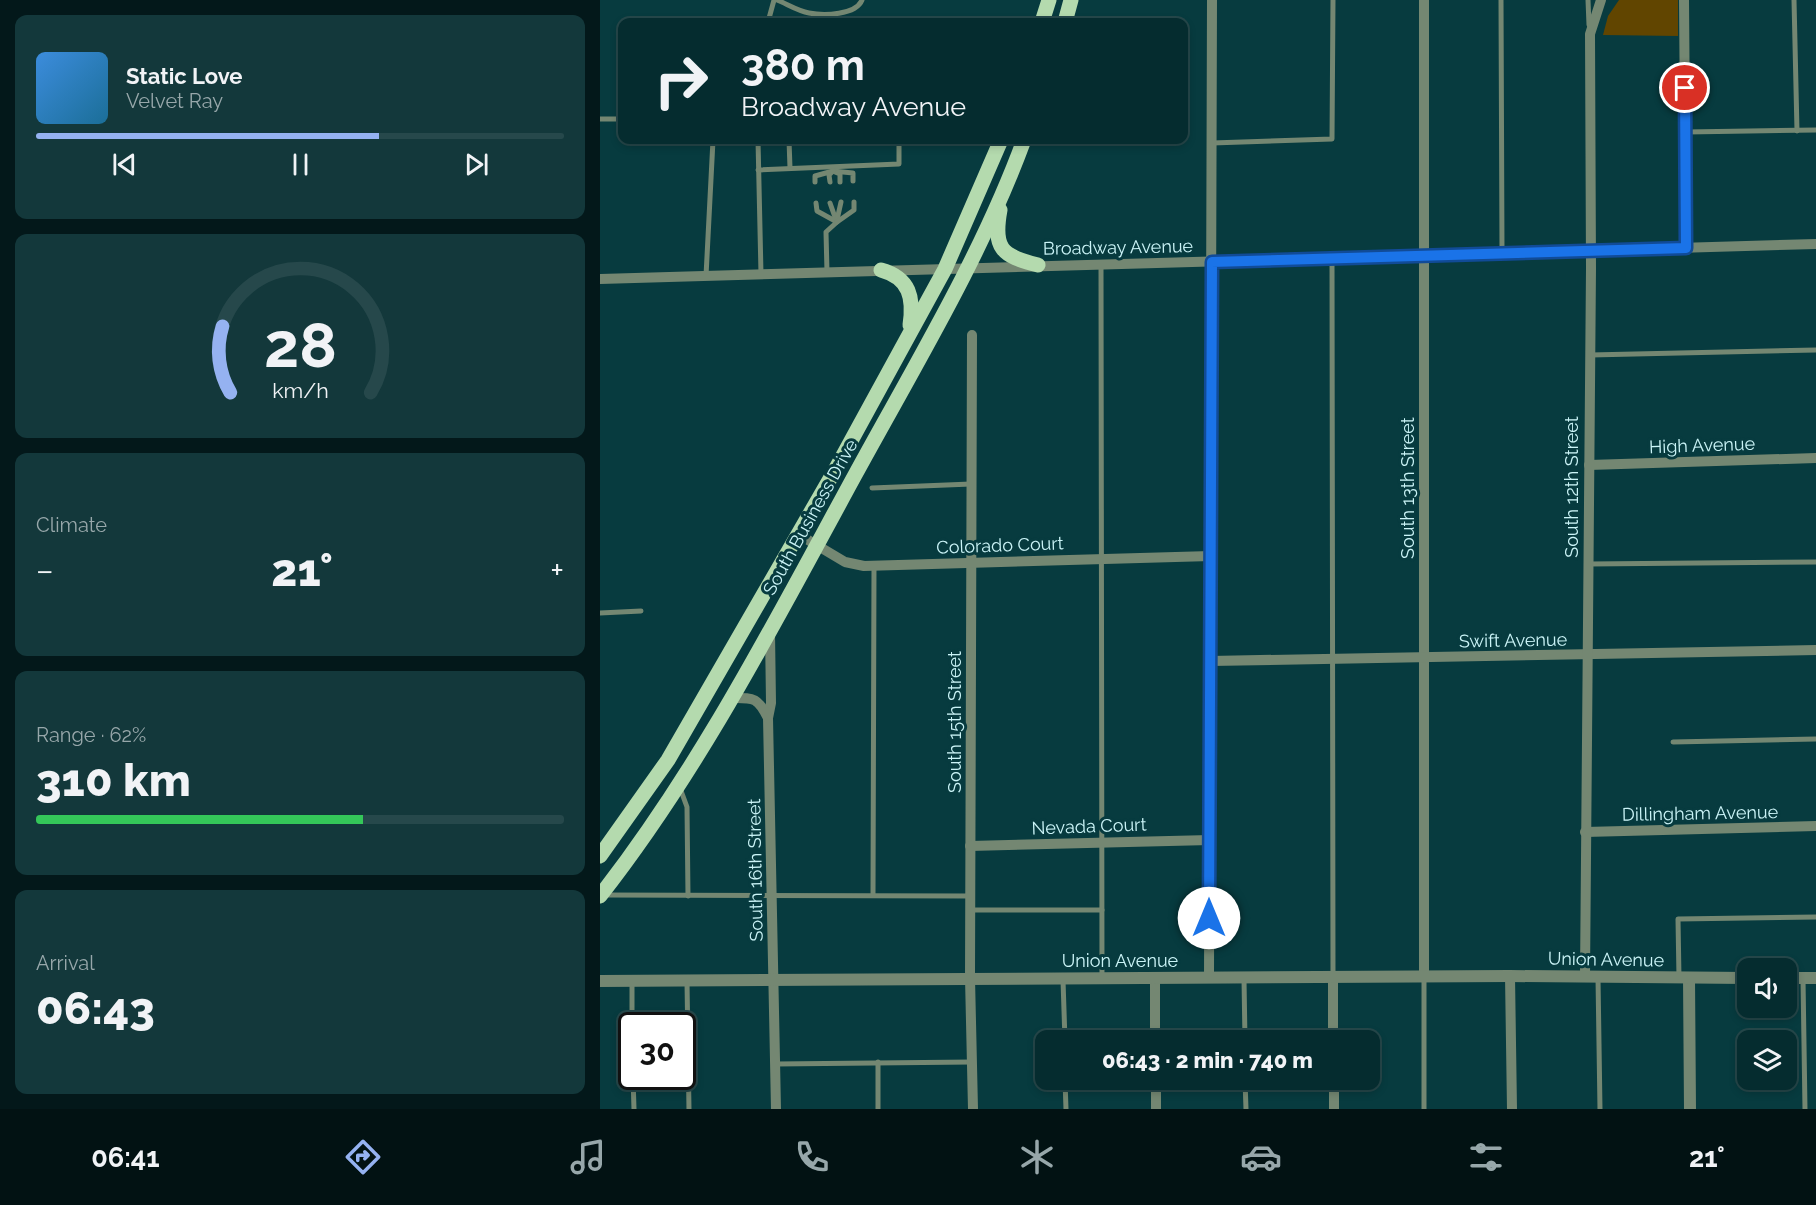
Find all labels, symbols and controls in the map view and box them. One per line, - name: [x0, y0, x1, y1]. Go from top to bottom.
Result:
- text: 380 m: [741, 41, 865, 90]
- icon: right: [642, 42, 720, 120]
- pin: [1659, 62, 1710, 113]
- text: Static Love: [126, 63, 243, 89]
- icon: arrive: [1668, 71, 1701, 104]
- text: Velvet Ray: [126, 89, 223, 113]
- text: Broadway Avenue: [741, 91, 966, 122]
- icon: previous: [108, 148, 141, 181]
- icon: pause: [284, 148, 317, 181]
- icon: next: [460, 148, 493, 181]
- street label: Broadway Avenue: [1043, 235, 1194, 259]
- text: 28: [264, 308, 336, 382]
- text: km/h: [272, 378, 328, 403]
- street label: South 12th Street: [1561, 416, 1582, 558]
- street label: South 13th Street: [1397, 417, 1418, 559]
- street label: High Avenue: [1649, 433, 1756, 457]
- street label: South Business Drive: [758, 435, 862, 599]
- text: Climate: [36, 513, 107, 537]
- street label: Colorado Court: [936, 532, 1064, 558]
- text: 21°: [271, 544, 333, 597]
- text: −: [36, 551, 54, 590]
- text: +: [550, 551, 564, 590]
- street label: Swift Avenue: [1459, 629, 1568, 651]
- street label: South 15th Street: [944, 651, 965, 793]
- text: Range · 62%: [36, 723, 146, 747]
- text: 310 km: [36, 754, 191, 807]
- street label: South 16th Street: [743, 798, 767, 942]
- street label: Dillingham Avenue: [1622, 801, 1779, 825]
- street label: Nevada Court: [1031, 814, 1147, 838]
- position arrow: [1177, 886, 1241, 950]
- street label: Union Avenue: [1548, 947, 1665, 971]
- street label: Union Avenue: [1062, 950, 1179, 971]
- text: Arrival: [36, 951, 95, 975]
- map controls: [1737, 958, 1797, 1090]
- button: sound: [1737, 958, 1797, 1018]
- text: 06:43: [36, 982, 155, 1035]
- speed limit sign: 30: [618, 1012, 696, 1090]
- button: layers: [1737, 1030, 1797, 1090]
- text: 06:43 · 2 min · 740 m: [1102, 1047, 1313, 1073]
- icon: directions: [342, 1136, 384, 1178]
- icon: music: [567, 1136, 609, 1178]
- icon: phone: [791, 1136, 833, 1178]
- icon: climate: [1016, 1136, 1058, 1178]
- icon: car: [1240, 1136, 1282, 1178]
- icon: filters: [1465, 1136, 1507, 1178]
- text: 06:41: [91, 1142, 160, 1173]
- text: 21°: [1689, 1142, 1725, 1173]

